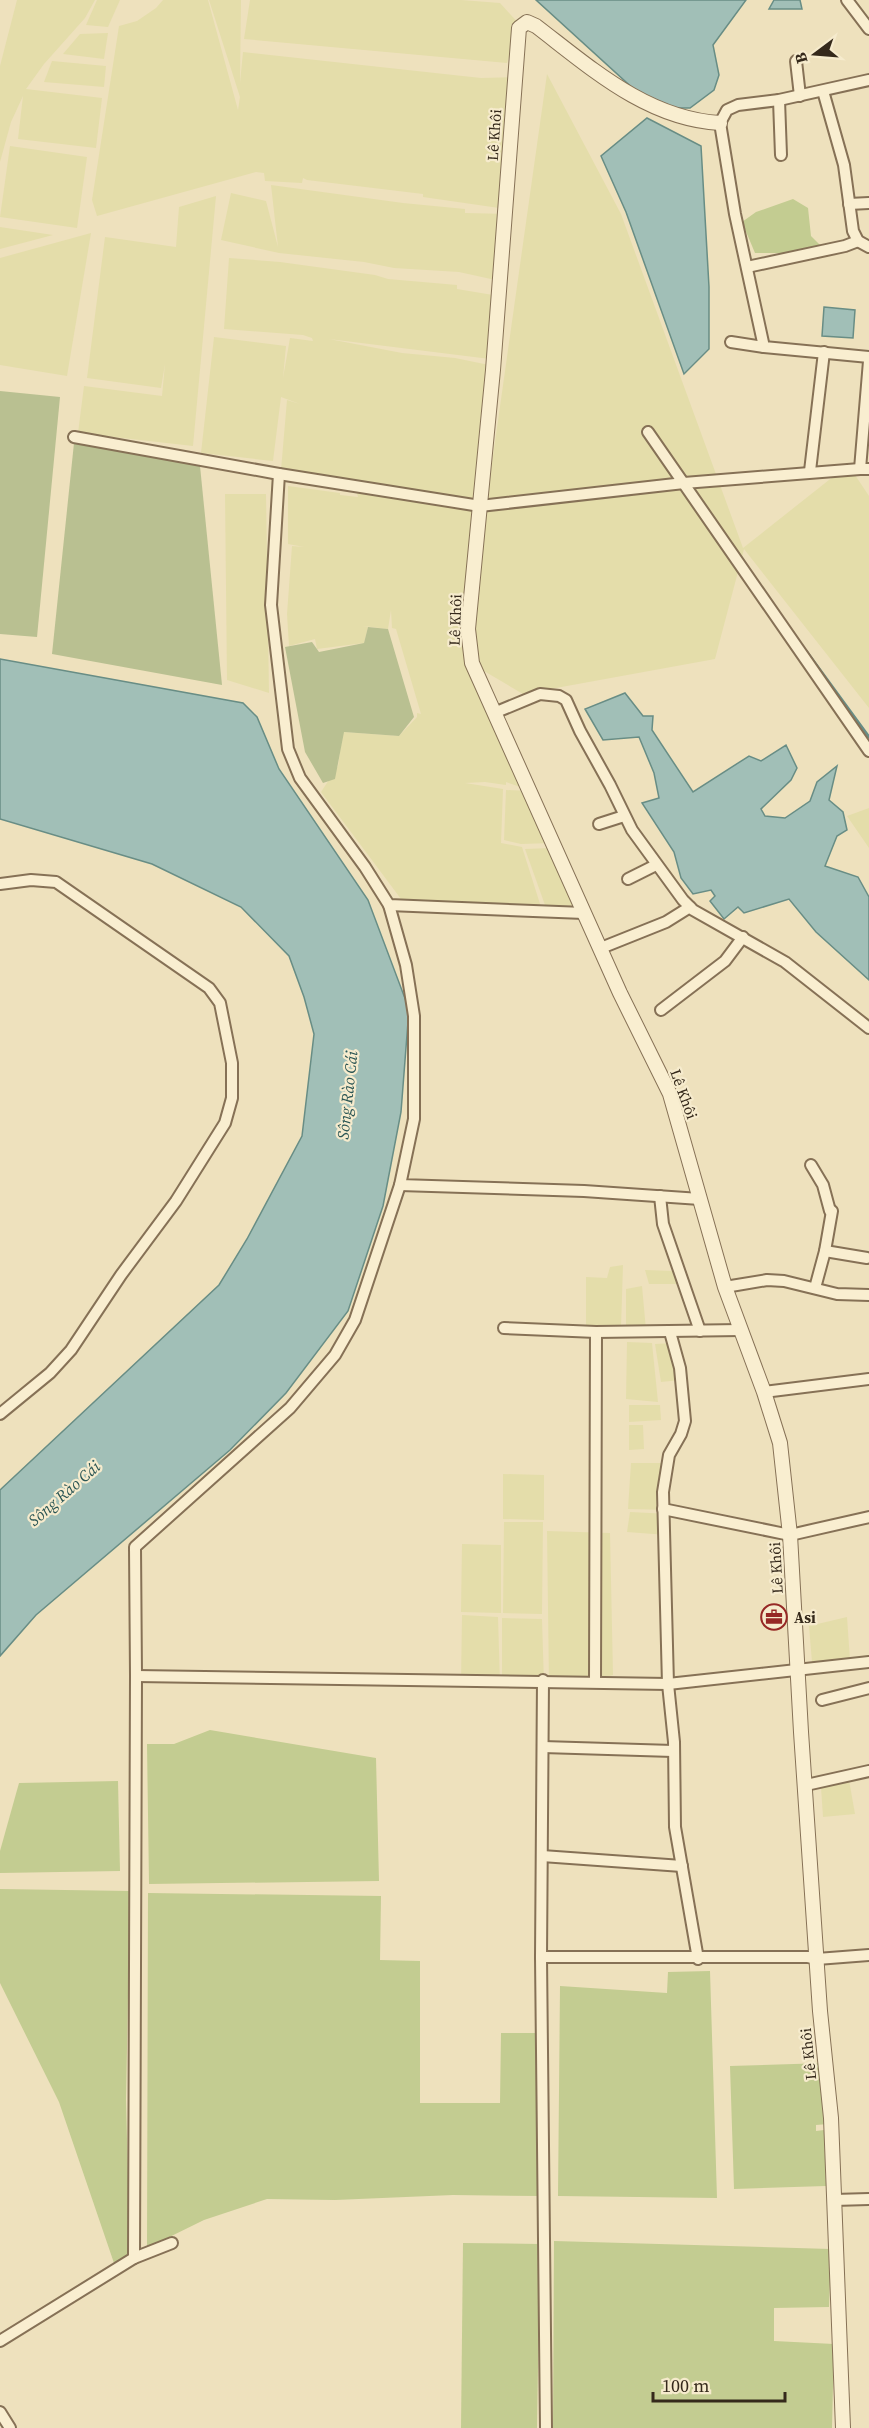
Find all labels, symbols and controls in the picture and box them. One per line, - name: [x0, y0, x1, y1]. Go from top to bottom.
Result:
- north arrow: [785, 24, 845, 84]
- text: B: [788, 50, 813, 66]
- street label: Lê Khôi: [482, 108, 506, 162]
- street label: Lê Khôi: [444, 594, 466, 646]
- water label: Sông Rào Cái: [331, 1049, 363, 1140]
- street label: Lê Khôi: [665, 1066, 703, 1122]
- water label: Sông Rào Cái: [23, 1455, 105, 1530]
- street label: Lê Khôi: [764, 1542, 788, 1594]
- office icon: Asi: [759, 1602, 789, 1632]
- place label: Asi: [794, 1607, 816, 1628]
- street label: Lê Khôi: [795, 2027, 821, 2081]
- scale bar: [653, 2365, 785, 2403]
- text: 100 m: [662, 2373, 709, 2398]

